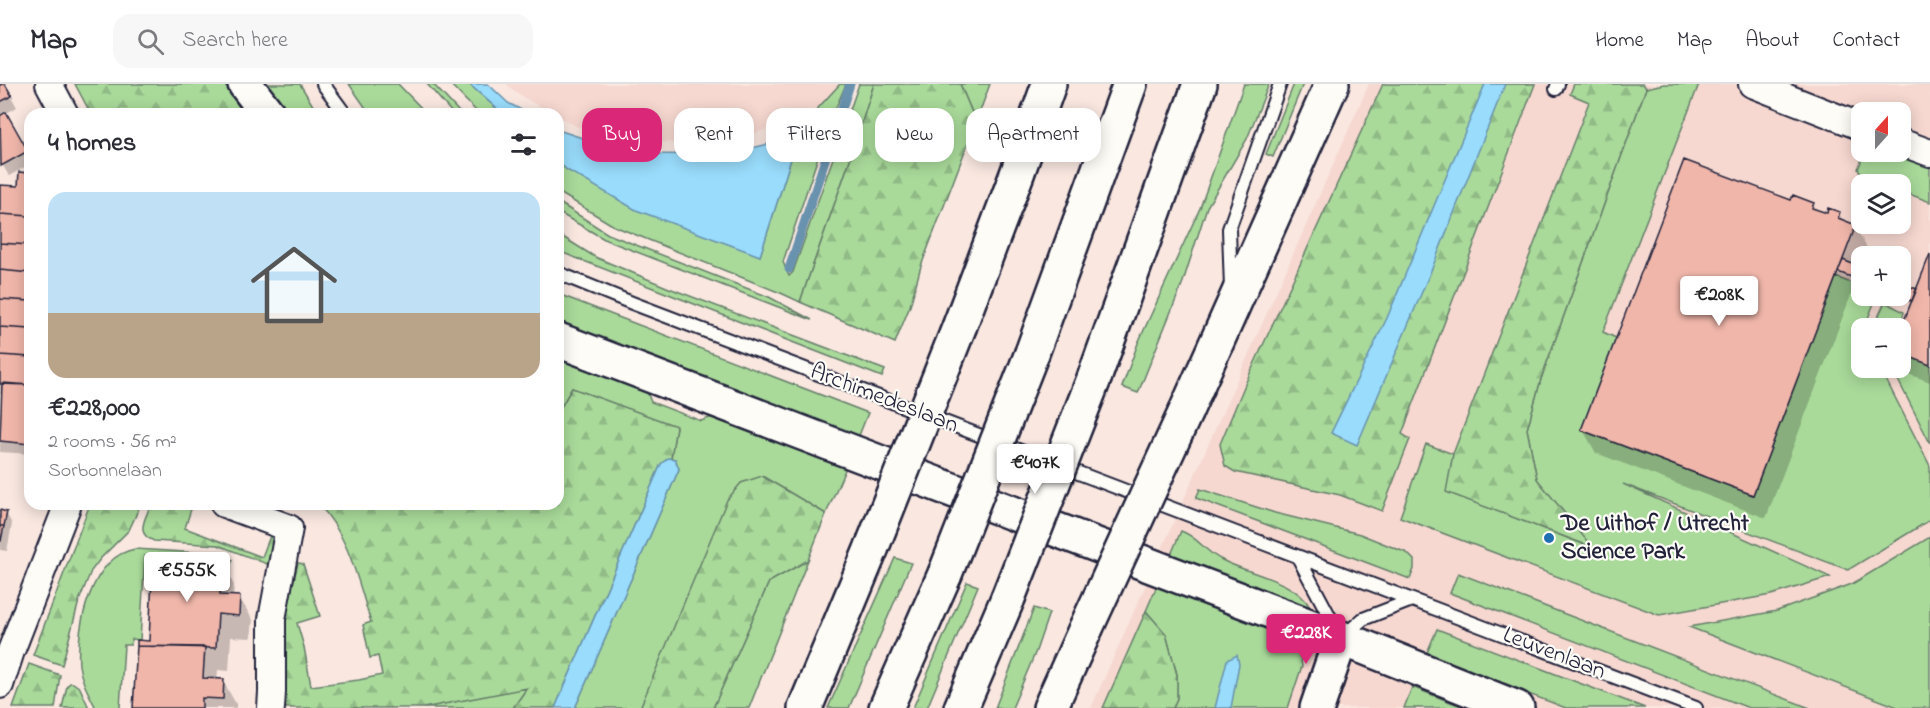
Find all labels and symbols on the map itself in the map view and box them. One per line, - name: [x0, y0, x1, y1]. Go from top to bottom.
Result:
- north arrow: [1851, 102, 1911, 162]
- pin: €208K: [1677, 276, 1761, 327]
- street label: Archimedeslaan: [805, 355, 963, 443]
- pin: €407K: [993, 444, 1077, 495]
- place label: De Uithof / Utrecht Science Park: [1560, 507, 1750, 570]
- marker: De Uithof / Utrecht Science Park: [1542, 531, 1556, 545]
- pin: €555K: [145, 552, 229, 603]
- pin: €228K: [1264, 614, 1348, 665]
- street label: Leuvenlaan: [1497, 618, 1611, 690]

